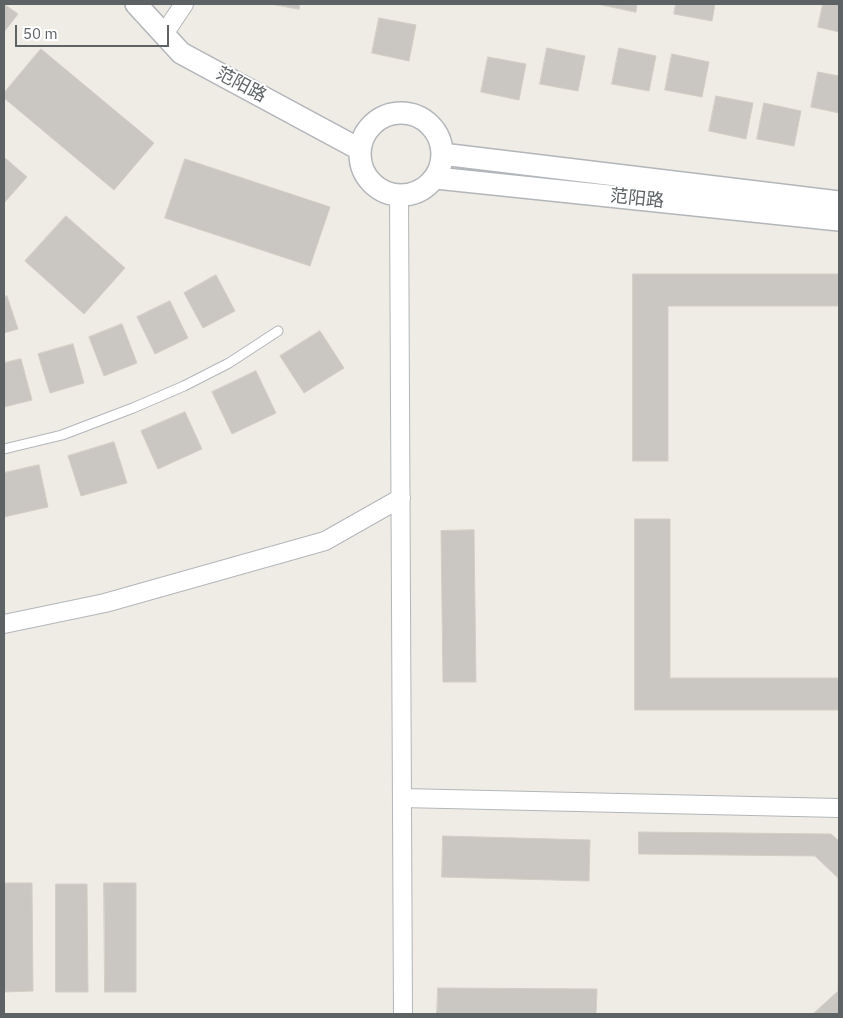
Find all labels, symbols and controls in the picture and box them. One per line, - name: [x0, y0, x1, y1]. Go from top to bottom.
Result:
- scale bar: [18, 15, 171, 47]
- text: 50 m: [23, 24, 58, 43]
- street label: 范阳路: [212, 63, 270, 107]
- street label: 范阳路: [609, 185, 665, 213]

